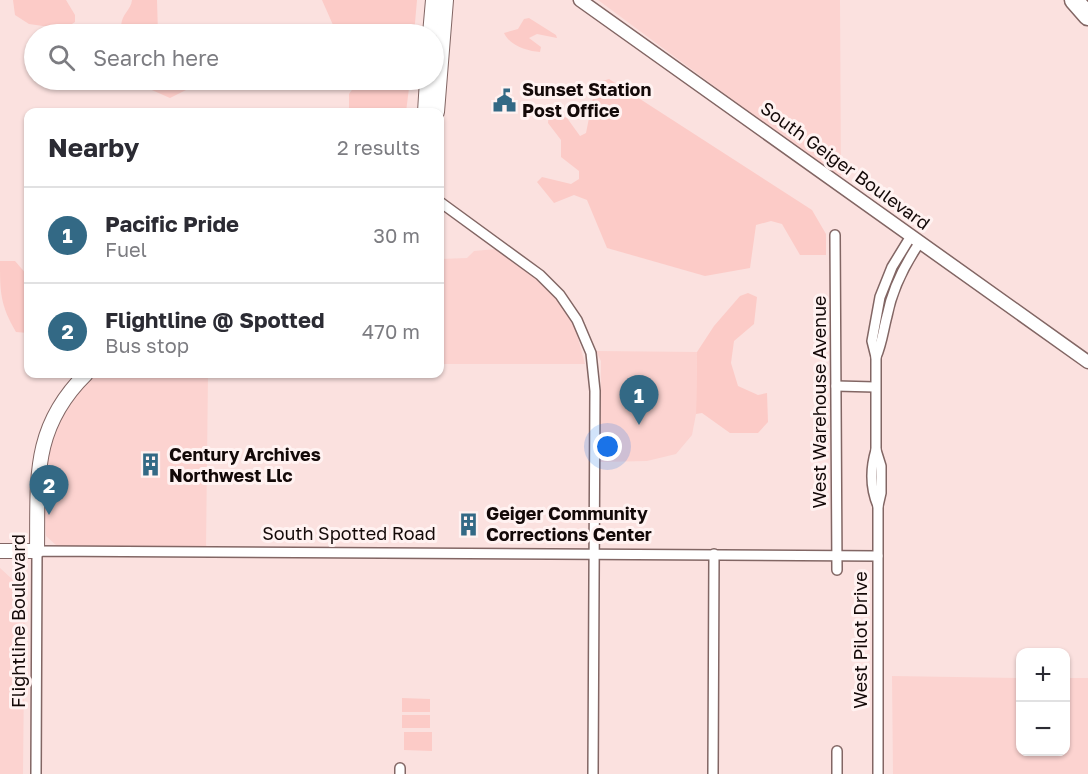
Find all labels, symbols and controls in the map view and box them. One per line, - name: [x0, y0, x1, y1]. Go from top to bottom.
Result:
- search box: [24, 24, 444, 90]
- icon: search: [45, 41, 78, 74]
- text: Search here: [93, 44, 219, 71]
- place label: Sunset Station Post Office: [522, 78, 651, 121]
- public building icon: Sunset Station Post Office: [491, 87, 517, 113]
- street label: South Geiger Boulevard: [757, 96, 935, 234]
- text: Nearby: [48, 132, 139, 163]
- text: 2 results: [337, 135, 420, 159]
- text: Pacific Pride: [105, 210, 239, 237]
- text: 1: [62, 223, 73, 247]
- text: 30 m: [373, 223, 420, 247]
- text: Fuel: [105, 237, 147, 261]
- street label: West Warehouse Avenue: [808, 295, 830, 509]
- text: Flightline @ Spotted: [105, 306, 324, 333]
- text: 2: [61, 319, 74, 343]
- text: 470 m: [362, 319, 420, 343]
- text: Bus stop: [105, 333, 189, 357]
- pin: 1: [620, 376, 658, 425]
- your location: [593, 432, 622, 461]
- place label: Century Archives Northwest Llc: [169, 443, 321, 486]
- building icon: Century Archives Northwest Llc: [138, 452, 164, 478]
- pin: 2: [29, 466, 68, 515]
- place label: Geiger Community Corrections Center: [486, 502, 652, 545]
- building icon: Geiger Community Corrections Center: [455, 511, 481, 537]
- street label: South Spotted Road: [262, 522, 436, 544]
- street label: Flightline Boulevard: [7, 534, 29, 708]
- street label: West Pilot Drive: [849, 571, 871, 709]
- map controls: [1016, 648, 1070, 756]
- button: +: [1016, 648, 1070, 702]
- button: −: [1016, 702, 1070, 756]

